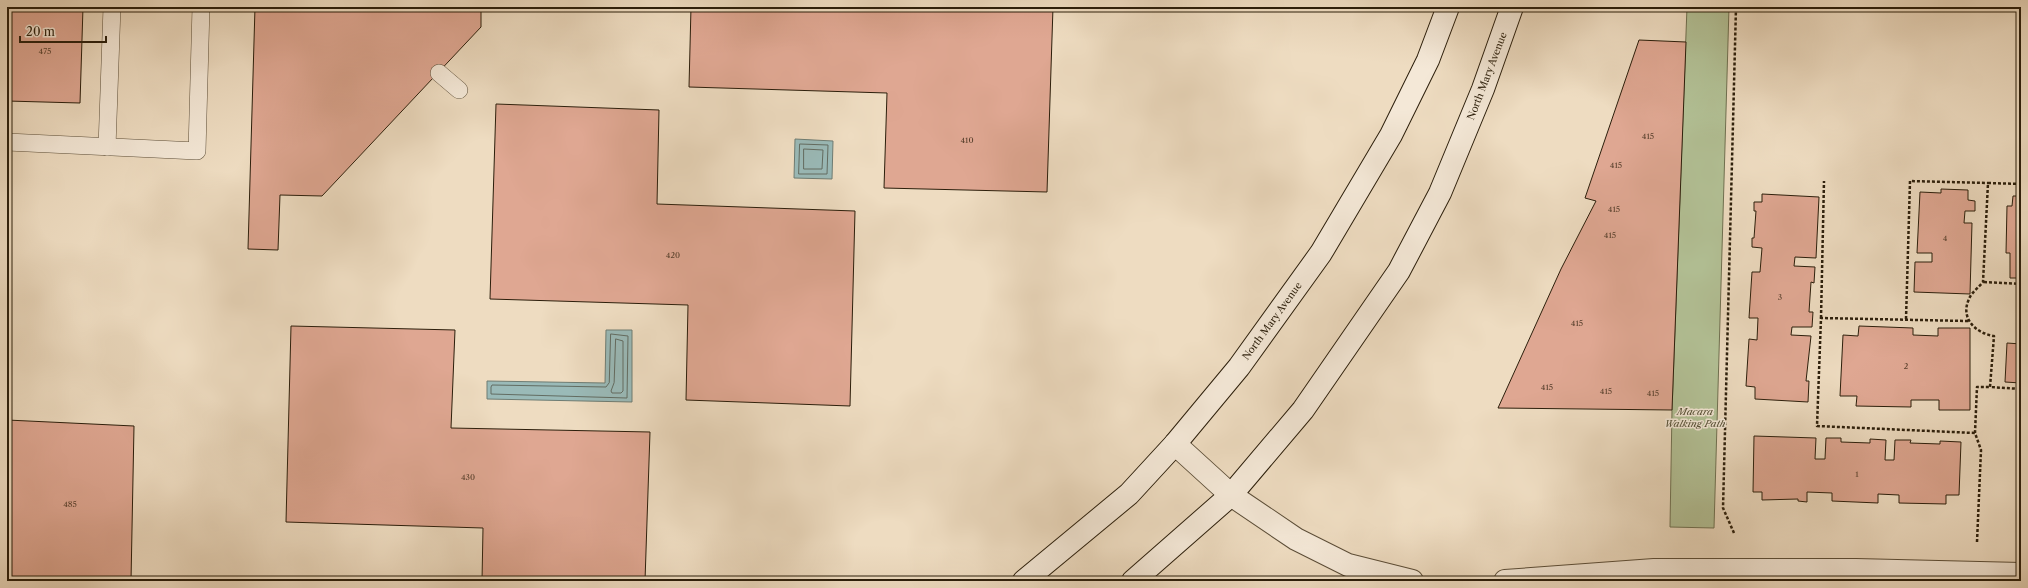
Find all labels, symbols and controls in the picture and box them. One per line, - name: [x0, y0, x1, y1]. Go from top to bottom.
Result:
- scale bar: [20, 18, 106, 44]
- text: 20 m: [26, 24, 55, 39]
- street label: North Mary Avenue: [1464, 30, 1510, 122]
- house number: 475: [39, 46, 51, 56]
- house number: 415: [1642, 131, 1654, 141]
- house number: 410: [960, 135, 974, 145]
- house number: 415: [1610, 160, 1622, 170]
- house number: 415: [1608, 204, 1620, 214]
- house number: 415: [1604, 230, 1616, 240]
- house number: 4: [1943, 233, 1948, 243]
- house number: 420: [666, 250, 680, 260]
- street label: North Mary Avenue: [1239, 279, 1305, 363]
- house number: 3: [1778, 292, 1782, 302]
- house number: 415: [1571, 318, 1583, 328]
- house number: 2: [1904, 361, 1909, 371]
- house number: 415: [1541, 382, 1553, 392]
- house number: 415: [1600, 386, 1612, 396]
- house number: 415: [1647, 388, 1659, 398]
- park label: Macara Walking Path: [1664, 405, 1726, 430]
- house number: 1: [1855, 469, 1859, 479]
- house number: 430: [461, 472, 475, 482]
- house number: 485: [63, 499, 77, 509]

